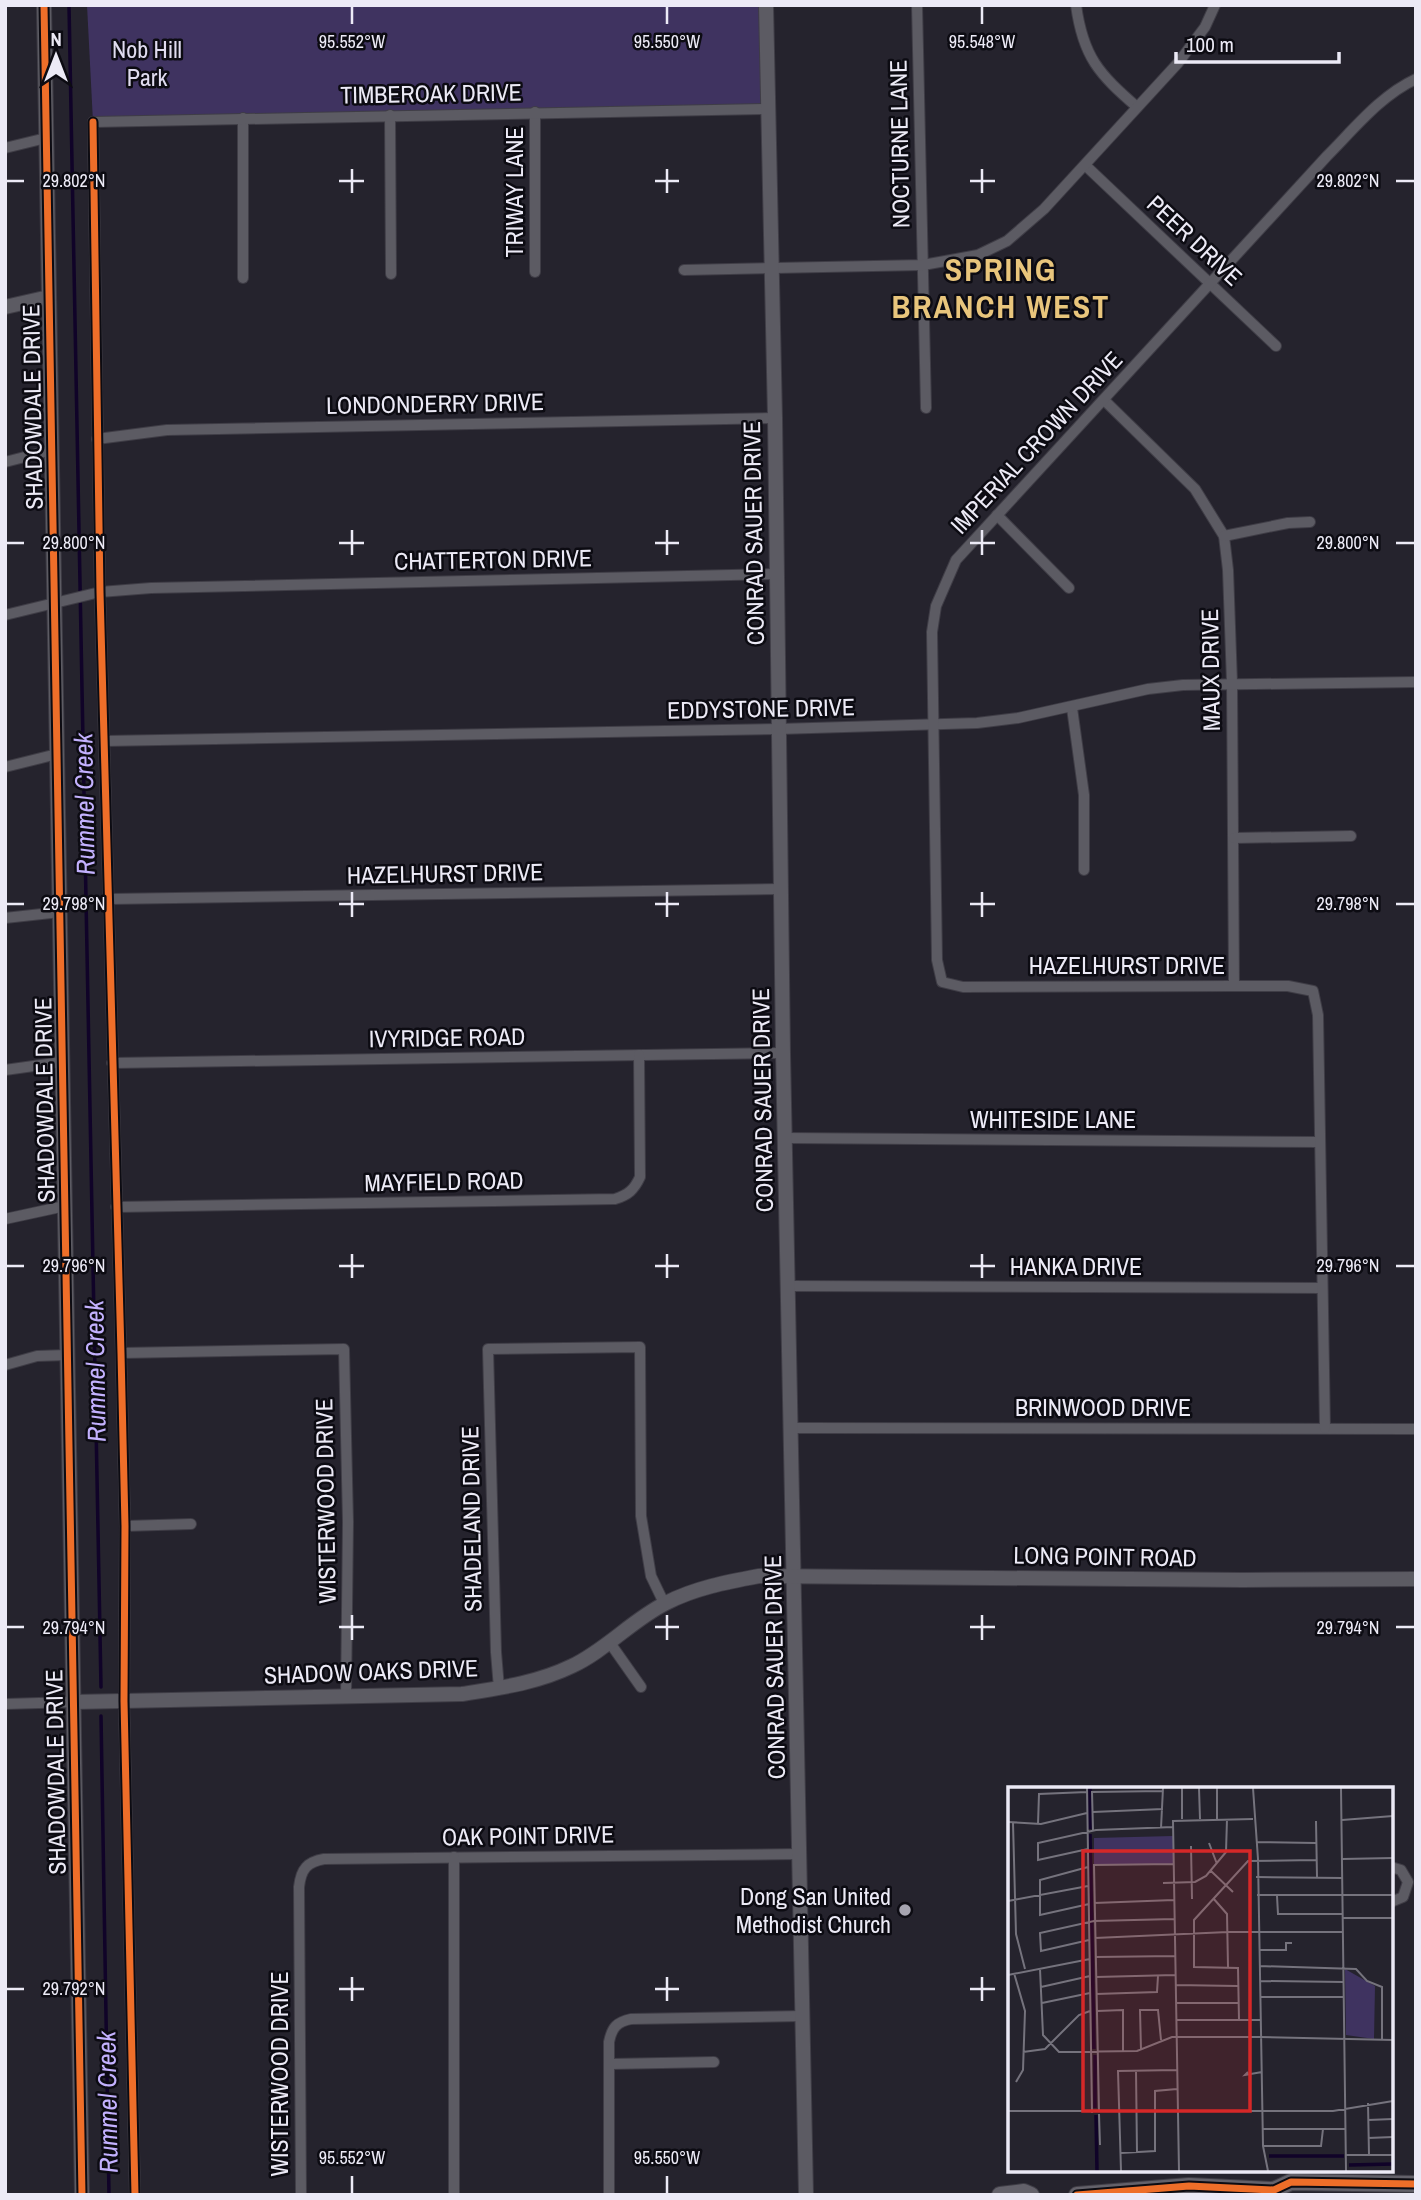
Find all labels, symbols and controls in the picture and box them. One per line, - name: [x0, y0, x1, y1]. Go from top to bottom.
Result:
- north arrow: [21, 21, 91, 91]
- scale bar: [1176, 21, 1339, 65]
- text: N: [50, 26, 62, 52]
- text: 95.552°W: [319, 29, 385, 54]
- text: 95.550°W: [634, 29, 700, 54]
- text: 95.548°W: [949, 29, 1015, 54]
- text: 100 m: [1186, 30, 1234, 59]
- park label: Nob Hill Park: [112, 33, 182, 93]
- street label: NOCTURNE LANE: [882, 60, 916, 228]
- street label: TIMBEROAK DRIVE: [340, 75, 522, 111]
- street label: TRIWAY LANE: [498, 127, 530, 257]
- text: 29.802°N: [43, 168, 106, 193]
- text: 29.802°N: [1317, 168, 1380, 193]
- street label: PEER DRIVE: [1140, 188, 1250, 292]
- district label: SPRING BRANCH WEST: [892, 248, 1110, 328]
- street label: SHADOWDALE DRIVE: [14, 304, 50, 510]
- street label: IMPERIAL CROWN DRIVE: [943, 344, 1129, 540]
- street label: LONDONDERRY DRIVE: [326, 385, 544, 421]
- street label: CONRAD SAUER DRIVE: [735, 421, 771, 645]
- text: 29.800°N: [43, 530, 106, 555]
- text: 29.800°N: [1317, 530, 1380, 555]
- street label: CHATTERTON DRIVE: [394, 541, 592, 577]
- street label: MAUX DRIVE: [1193, 608, 1227, 732]
- street label: EDDYSTONE DRIVE: [667, 690, 855, 726]
- water label: Rummel Creek: [65, 731, 103, 875]
- street label: HAZELHURST DRIVE: [346, 855, 544, 891]
- text: 29.798°N: [43, 891, 106, 916]
- text: 29.798°N: [1317, 891, 1380, 916]
- street label: HAZELHURST DRIVE: [1029, 949, 1225, 981]
- street label: CONRAD SAUER DRIVE: [744, 988, 780, 1212]
- street label: SHADOWDALE DRIVE: [26, 997, 62, 1203]
- street label: IVYRIDGE ROAD: [369, 1020, 525, 1054]
- street label: WHITESIDE LANE: [970, 1103, 1136, 1135]
- street label: MAYFIELD ROAD: [364, 1164, 524, 1198]
- street label: HANKA DRIVE: [1010, 1250, 1142, 1282]
- text: 29.796°N: [43, 1253, 106, 1278]
- text: 29.796°N: [1317, 1253, 1380, 1278]
- water label: Rummel Creek: [76, 1298, 114, 1442]
- street label: BRINWOOD DRIVE: [1015, 1391, 1191, 1423]
- street label: WISTERWOOD DRIVE: [307, 1398, 343, 1604]
- street label: SHADELAND DRIVE: [453, 1426, 489, 1612]
- street label: LONG POINT ROAD: [1013, 1538, 1197, 1574]
- street label: CONRAD SAUER DRIVE: [756, 1555, 792, 1779]
- text: 29.794°N: [43, 1615, 106, 1640]
- text: 29.794°N: [1317, 1615, 1380, 1640]
- street label: SHADOW OAKS DRIVE: [263, 1651, 479, 1691]
- street label: SHADOWDALE DRIVE: [37, 1669, 73, 1875]
- inset map: [1008, 1787, 1393, 2172]
- street label: OAK POINT DRIVE: [441, 1817, 615, 1853]
- place label: Dong San United Methodist Church: [736, 1880, 891, 1940]
- marker: Dong San United Methodist Church: [897, 1902, 913, 1918]
- street label: WISTERWOOD DRIVE: [263, 1971, 295, 2177]
- text: 29.792°N: [43, 1976, 106, 2001]
- water label: Rummel Creek: [88, 2029, 126, 2173]
- text: 95.552°W: [319, 2145, 385, 2170]
- text: 95.550°W: [634, 2145, 700, 2170]

